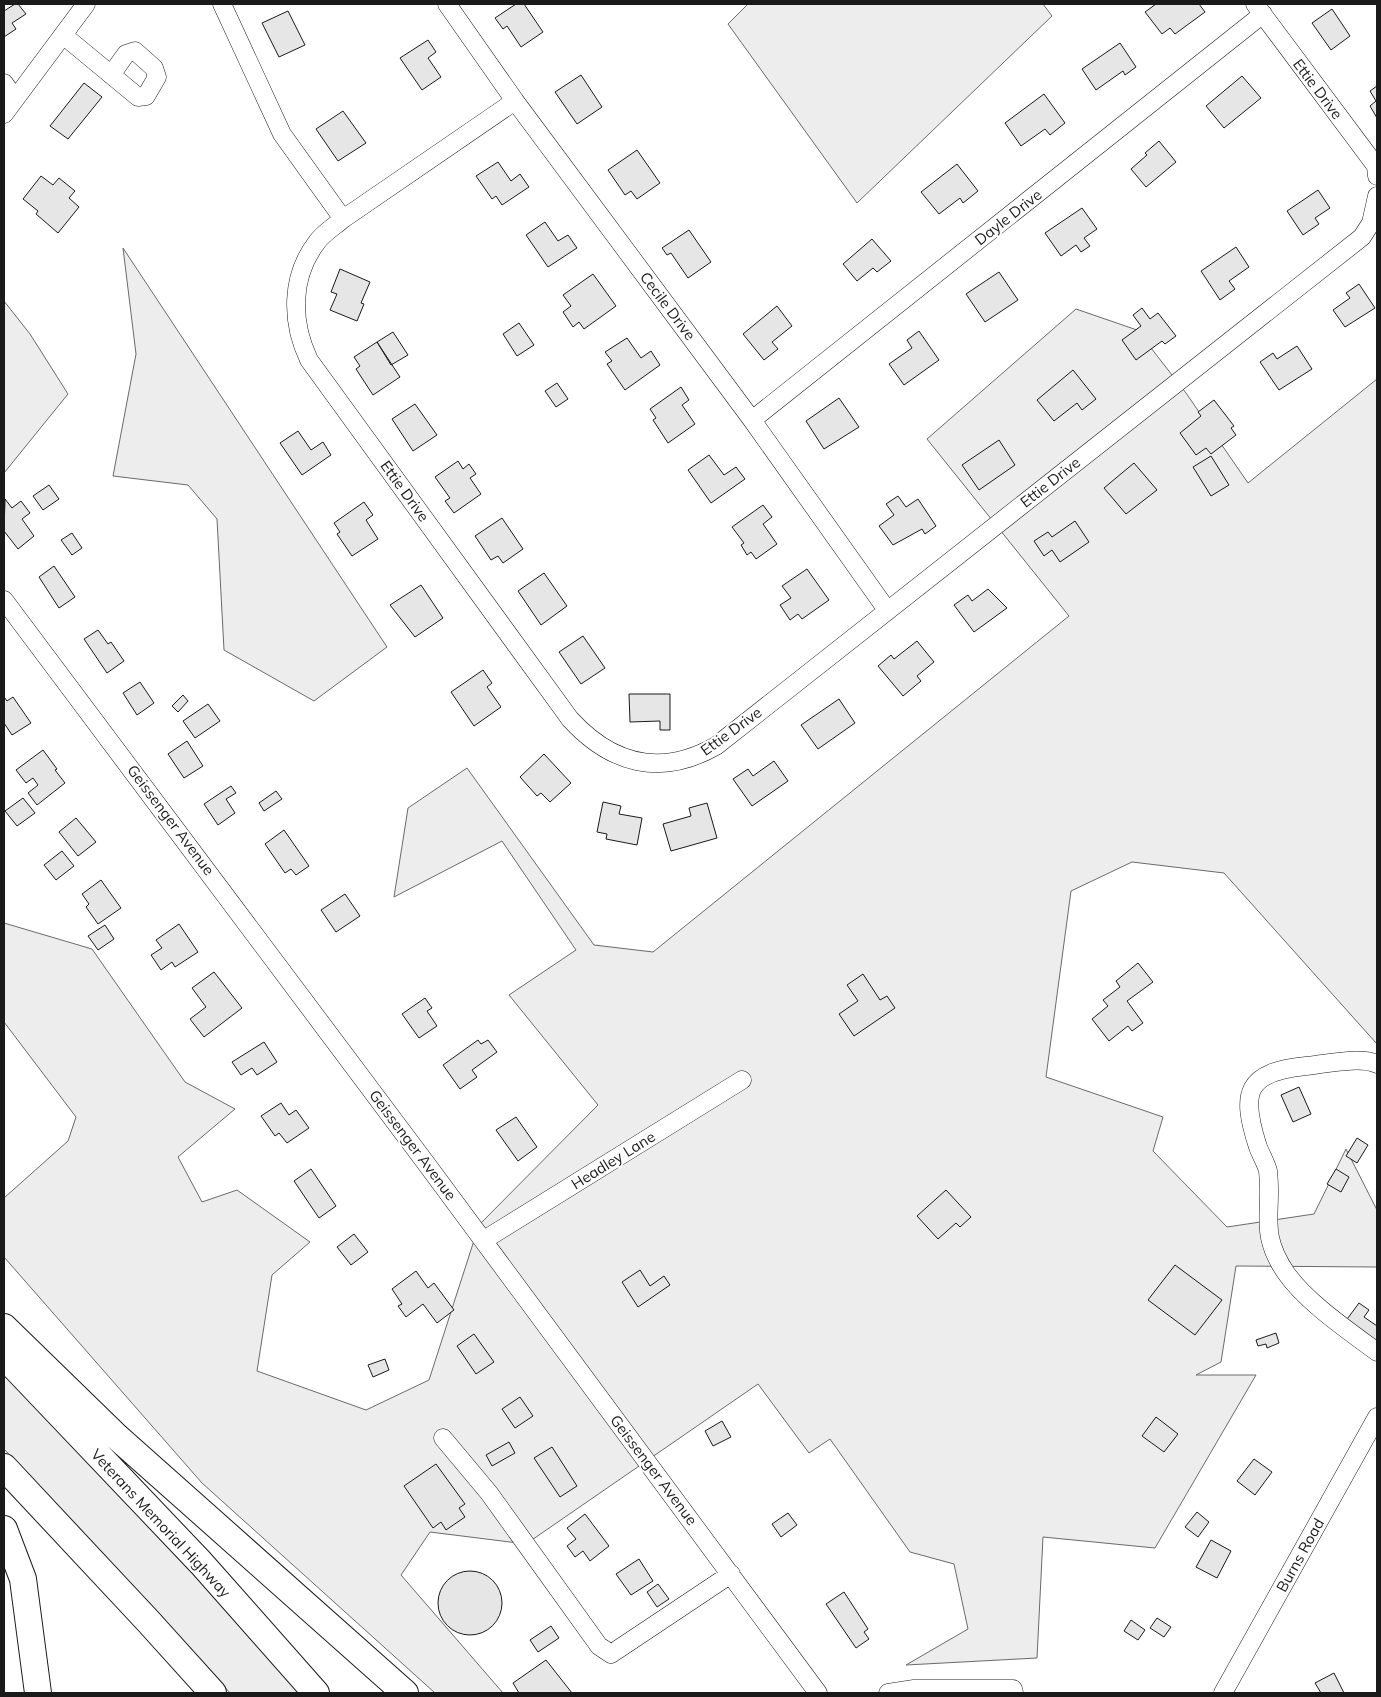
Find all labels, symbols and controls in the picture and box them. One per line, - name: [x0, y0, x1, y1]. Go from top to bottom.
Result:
- street label: Ettie Drive: [1289, 55, 1347, 123]
- street label: Dayle Drive: [971, 185, 1045, 249]
- street label: Cecile Drive: [636, 268, 700, 344]
- street label: Ettie Drive: [1016, 453, 1084, 511]
- street label: Ettie Drive: [376, 457, 434, 525]
- street label: Ettie Drive: [697, 702, 765, 760]
- street label: Geissenger Avenue: [123, 761, 219, 879]
- street label: Geissenger Avenue: [365, 1086, 461, 1204]
- street label: Headley Lane: [568, 1127, 658, 1193]
- street label: Geissenger Avenue: [606, 1411, 702, 1529]
- street label: Veterans Memorial Highway: [87, 1445, 235, 1601]
- street label: Burns Road: [1272, 1515, 1328, 1595]

